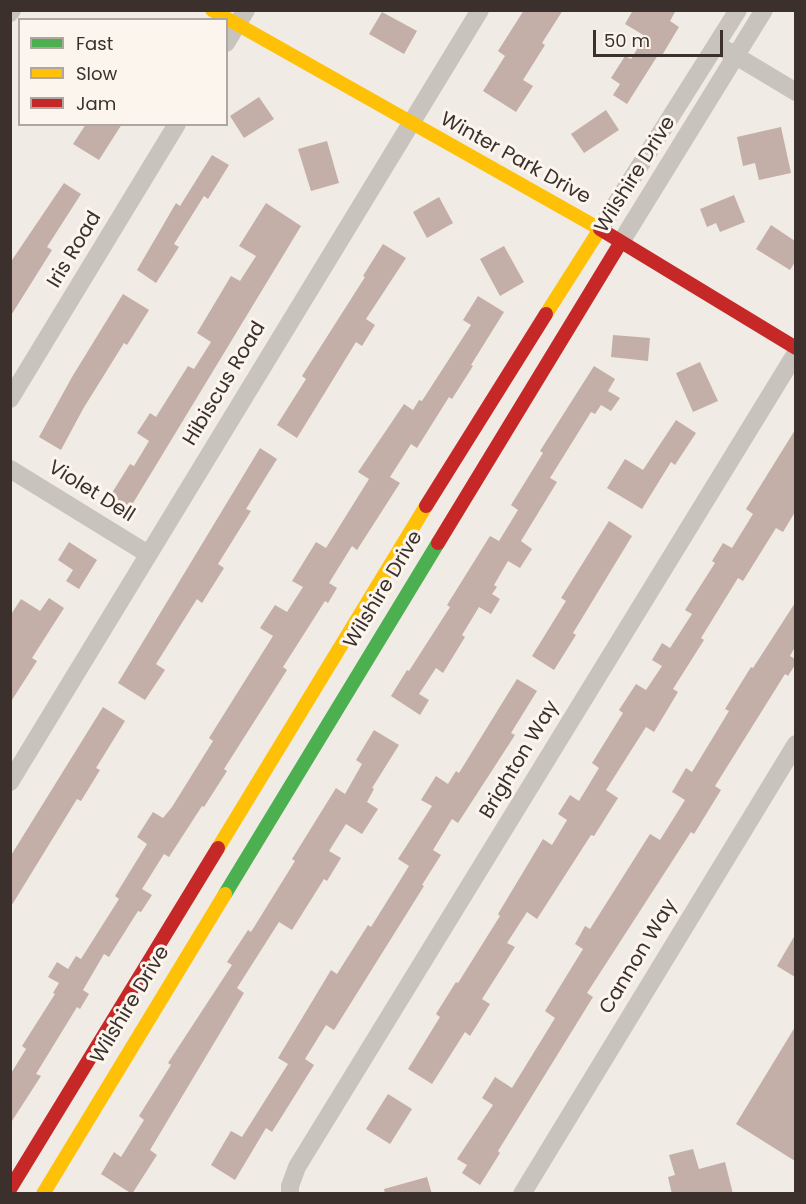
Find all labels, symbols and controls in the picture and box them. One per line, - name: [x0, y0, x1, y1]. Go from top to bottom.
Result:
- legend: [18, 18, 228, 126]
- scale bar: [596, 18, 726, 56]
- text: 50 m: [604, 28, 650, 53]
- text: Fast: [76, 31, 113, 56]
- text: Slow: [76, 61, 117, 86]
- text: Jam: [76, 91, 116, 116]
- street label: Winter Park Drive: [436, 108, 594, 210]
- street label: Wilshire Drive: [591, 112, 681, 238]
- street label: Iris Road: [43, 207, 107, 293]
- street label: Hibiscus Road: [179, 318, 271, 450]
- street label: Violet Dell: [43, 456, 139, 528]
- street label: Wilshire Drive: [340, 527, 428, 653]
- street label: Brighton Way: [475, 697, 565, 823]
- street label: Cannon Way: [595, 895, 683, 1019]
- street label: Wilshire Drive: [87, 942, 175, 1068]

